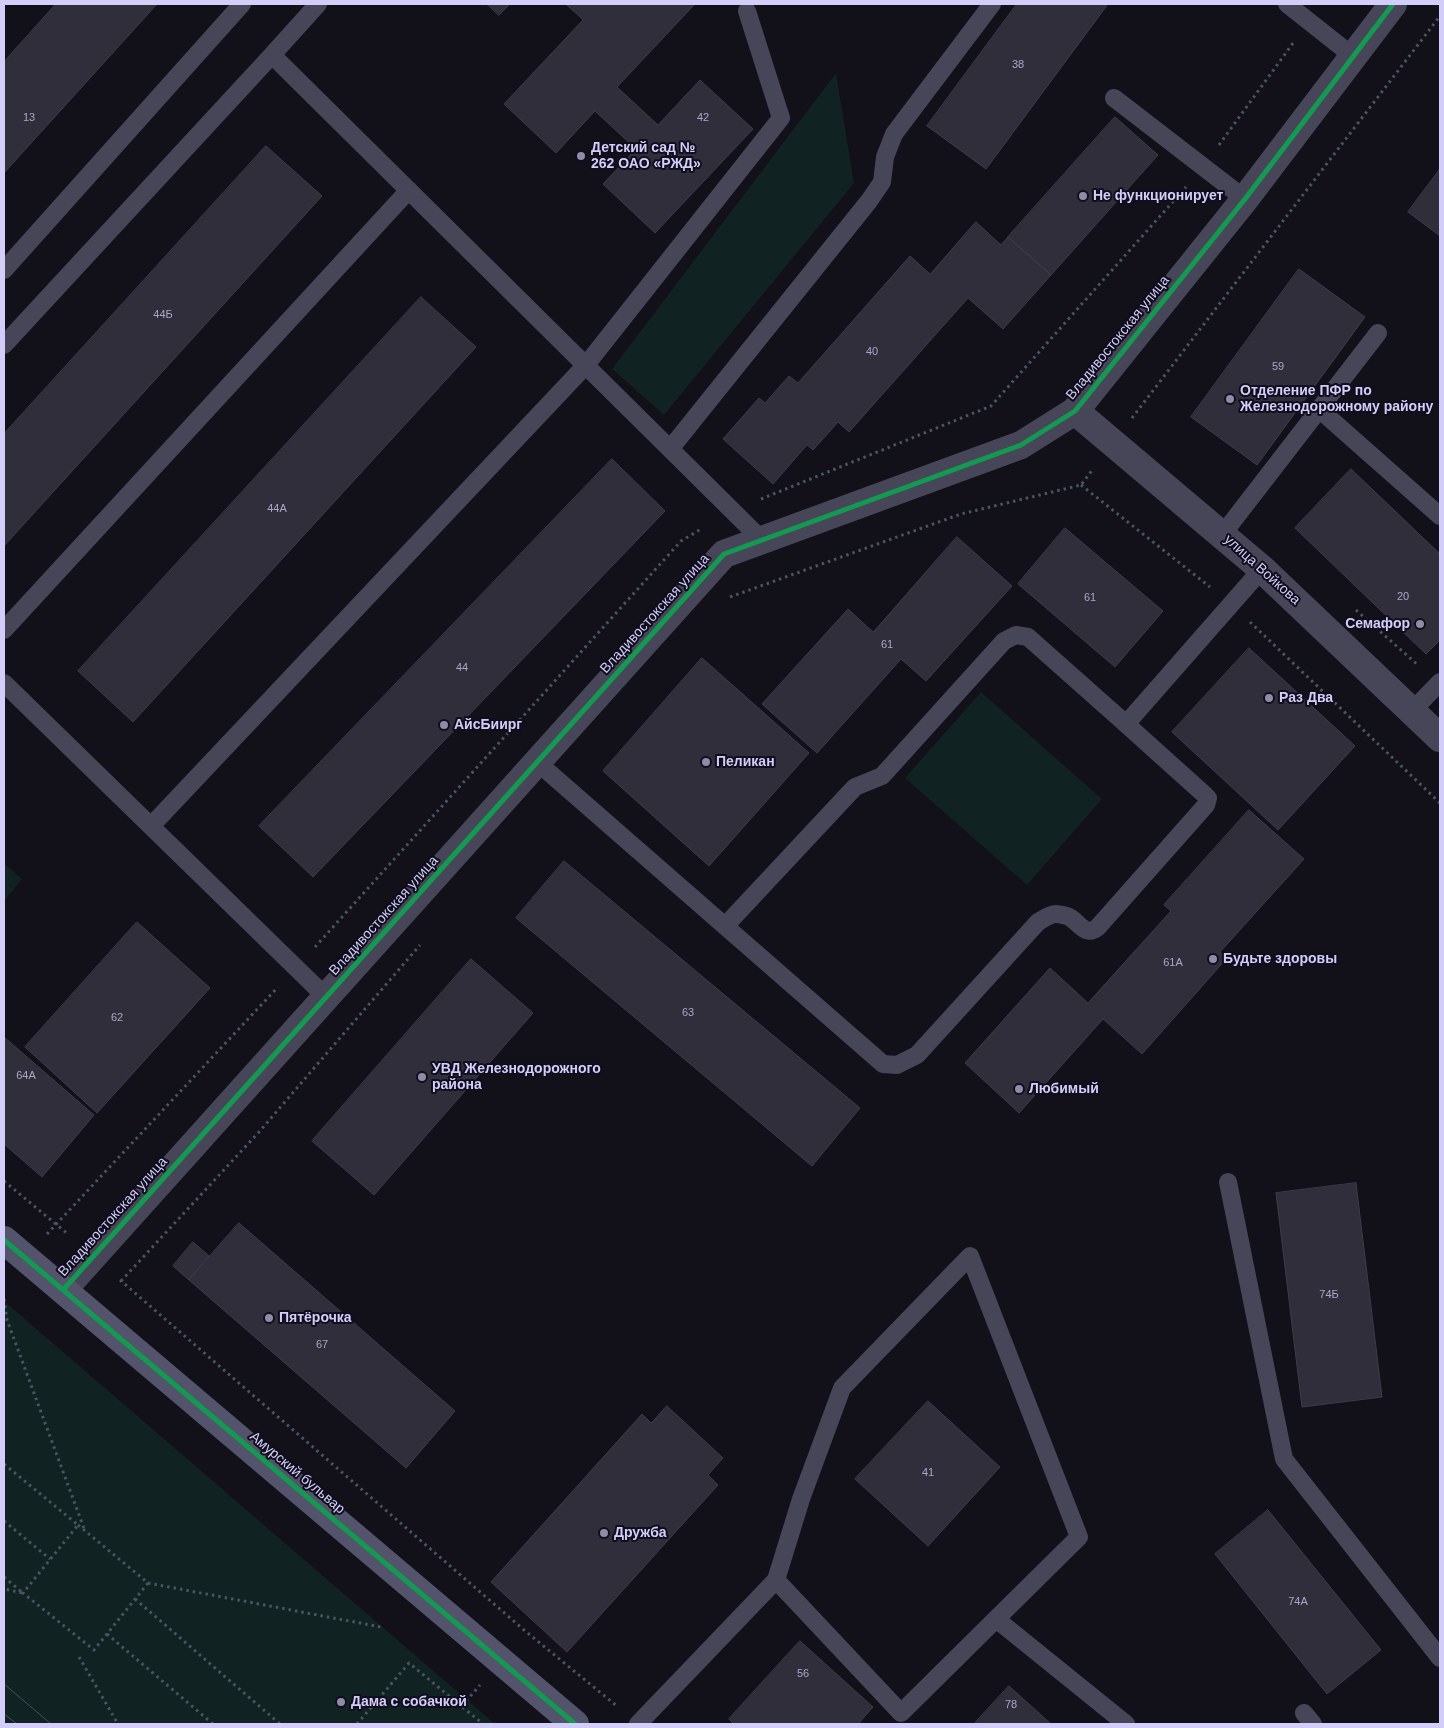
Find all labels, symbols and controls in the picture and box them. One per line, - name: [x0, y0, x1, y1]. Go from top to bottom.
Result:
- house number: 38: [1012, 58, 1024, 72]
- house number: 13: [23, 111, 35, 125]
- house number: 42: [697, 111, 709, 125]
- place label: Детский сад № 262 ОАО «РЖД»: [591, 140, 701, 172]
- marker: Детский сад № 262 ОАО «РЖД»: [575, 150, 587, 162]
- place label: Не функционирует: [1093, 188, 1223, 204]
- marker: Не функционирует: [1077, 190, 1089, 202]
- street label: Владивостокская улица: [1063, 273, 1173, 403]
- house number: 44Б: [153, 308, 173, 322]
- house number: 40: [866, 345, 878, 359]
- house number: 59: [1272, 360, 1284, 374]
- place label: Отделение ПФР по Железнодорожному району: [1240, 383, 1433, 416]
- marker: Отделение ПФР по Железнодорожному району: [1224, 393, 1236, 405]
- house number: 44А: [267, 502, 287, 516]
- street label: улица Войкова: [1221, 531, 1303, 609]
- street label: Владивостокская улица: [597, 551, 713, 677]
- house number: 20: [1397, 590, 1409, 604]
- house number: 61: [1084, 591, 1096, 605]
- place label: Семафор: [1345, 616, 1410, 632]
- marker: Семафор: [1414, 618, 1426, 630]
- house number: 61: [881, 638, 893, 652]
- house number: 44: [456, 661, 468, 675]
- place label: Раз Два: [1279, 690, 1333, 706]
- marker: Раз Два: [1263, 692, 1275, 704]
- place label: АйсБиирг: [454, 717, 522, 733]
- marker: АйсБиирг: [438, 719, 450, 731]
- place label: Пеликан: [716, 754, 775, 770]
- marker: Пеликан: [700, 756, 712, 768]
- street label: Владивостокская улица: [326, 853, 442, 979]
- place label: Будьте здоровы: [1223, 951, 1337, 967]
- marker: Будьте здоровы: [1207, 953, 1219, 965]
- house number: 61А: [1163, 956, 1183, 970]
- house number: 63: [682, 1006, 694, 1020]
- house number: 62: [111, 1011, 123, 1025]
- place label: УВД Железнодорожного района: [432, 1061, 601, 1094]
- house number: 64А: [16, 1069, 36, 1083]
- marker: УВД Железнодорожного района: [416, 1071, 428, 1083]
- place label: Любимый: [1029, 1081, 1099, 1097]
- marker: Любимый: [1013, 1083, 1025, 1095]
- street label: Владивостокская улица: [55, 1154, 171, 1280]
- house number: 74Б: [1319, 1288, 1339, 1302]
- place label: Пятёрочка: [279, 1310, 352, 1326]
- marker: Пятёрочка: [263, 1312, 275, 1324]
- house number: 67: [316, 1338, 328, 1352]
- street label: Амурский бульвар: [246, 1428, 348, 1518]
- house number: 41: [922, 1466, 934, 1480]
- place label: Дружба: [614, 1525, 667, 1541]
- marker: Дружба: [598, 1527, 610, 1539]
- house number: 74А: [1288, 1595, 1308, 1609]
- house number: 56: [797, 1667, 809, 1681]
- place label: Дама с собачкой: [351, 1694, 467, 1710]
- marker: Дама с собачкой: [335, 1696, 347, 1708]
- house number: 78: [1005, 1698, 1017, 1712]

